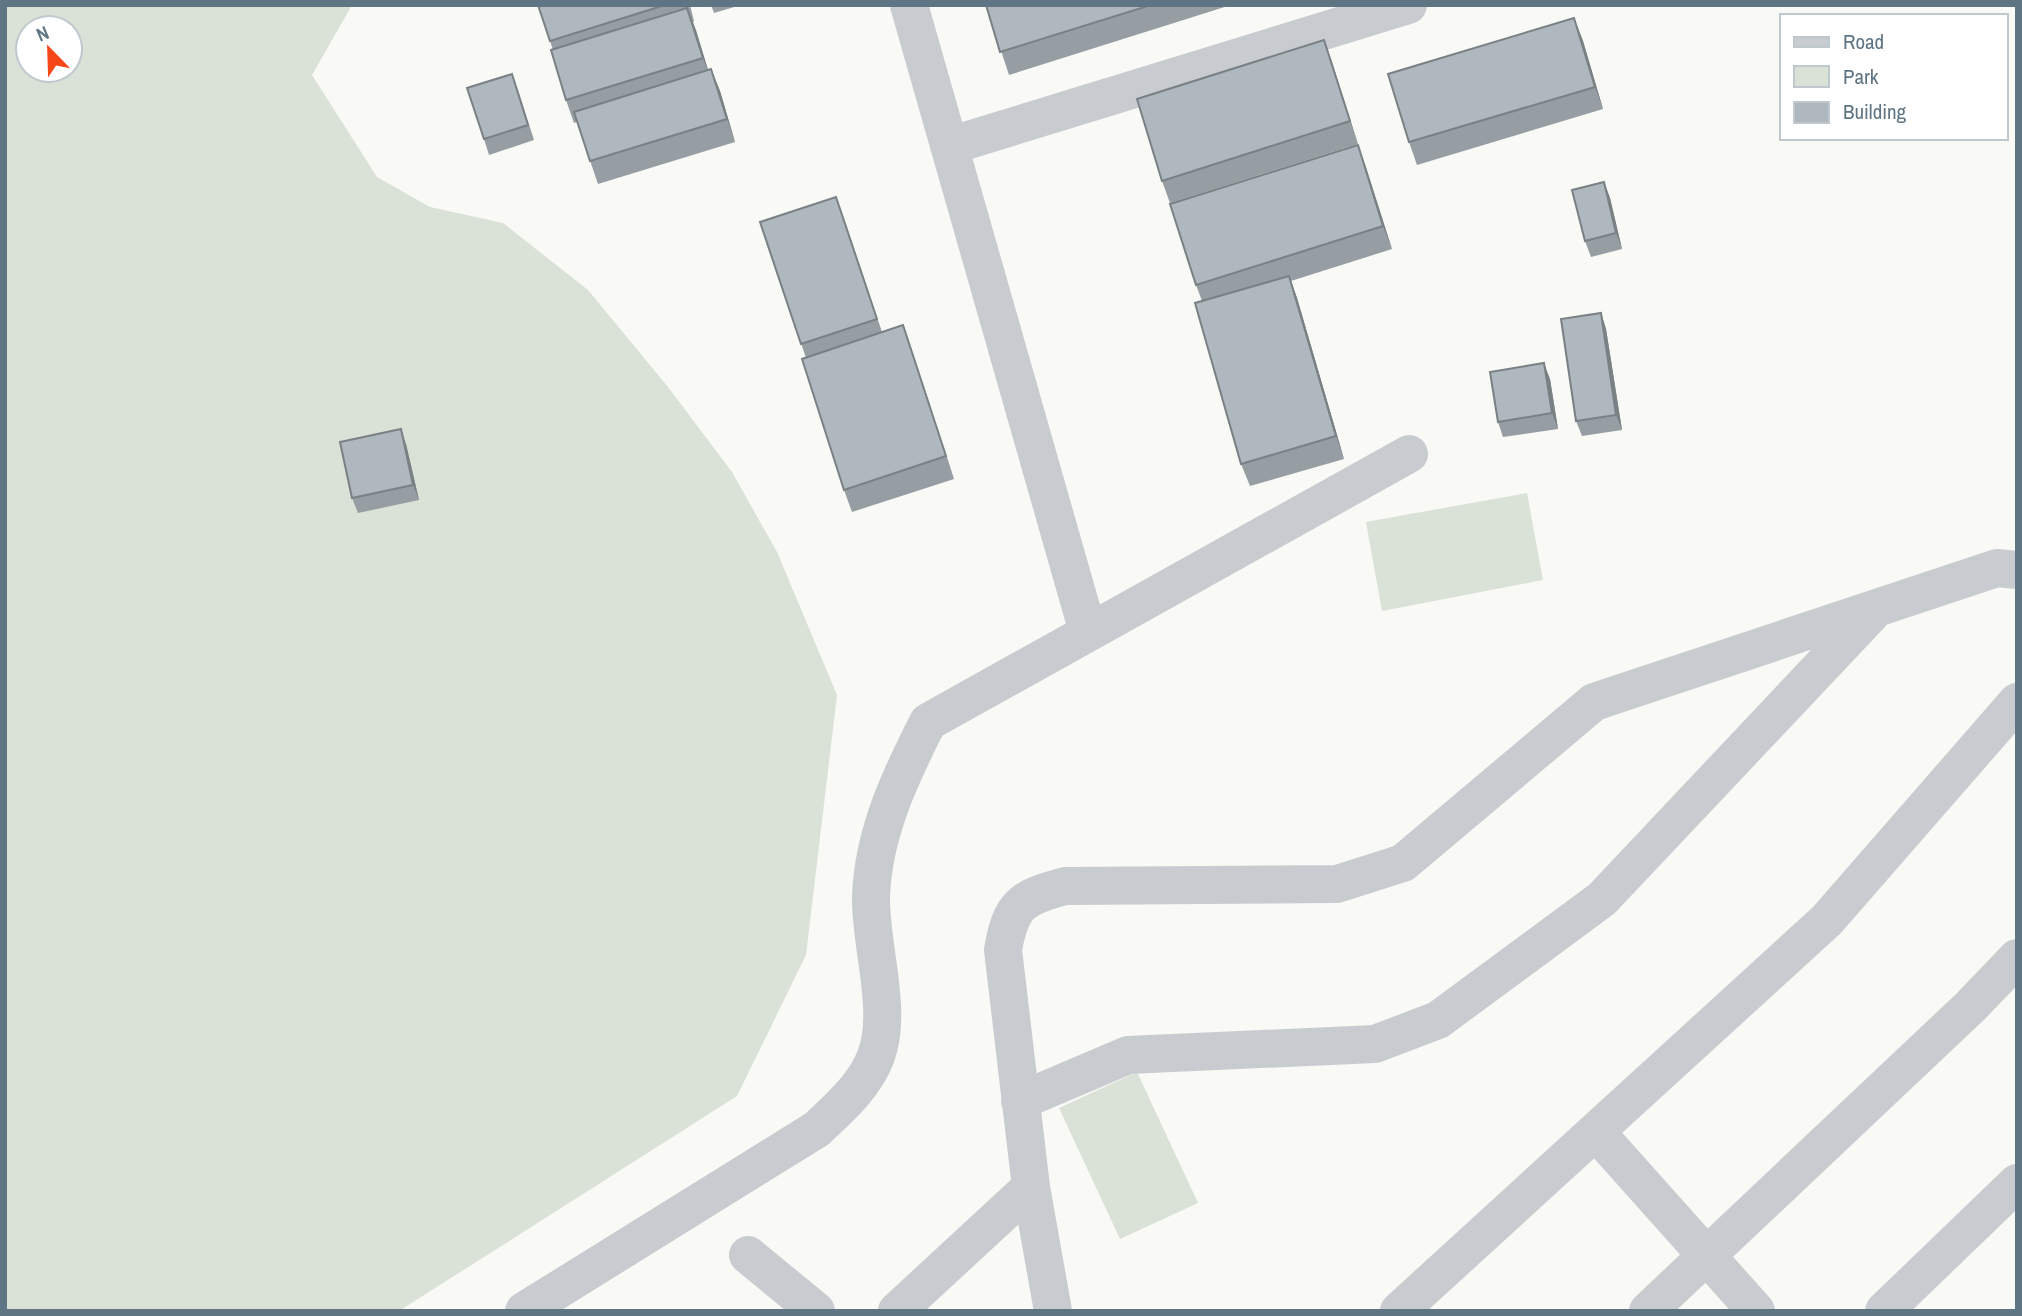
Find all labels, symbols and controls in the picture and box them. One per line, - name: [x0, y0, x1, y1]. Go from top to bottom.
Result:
- north arrow: [14, 14, 84, 84]
- legend: [1780, 14, 2008, 140]
- text: N: [32, 19, 53, 48]
- text: Road: [1843, 27, 1884, 56]
- text: Park: [1843, 62, 1879, 91]
- text: Building: [1843, 97, 1907, 126]

